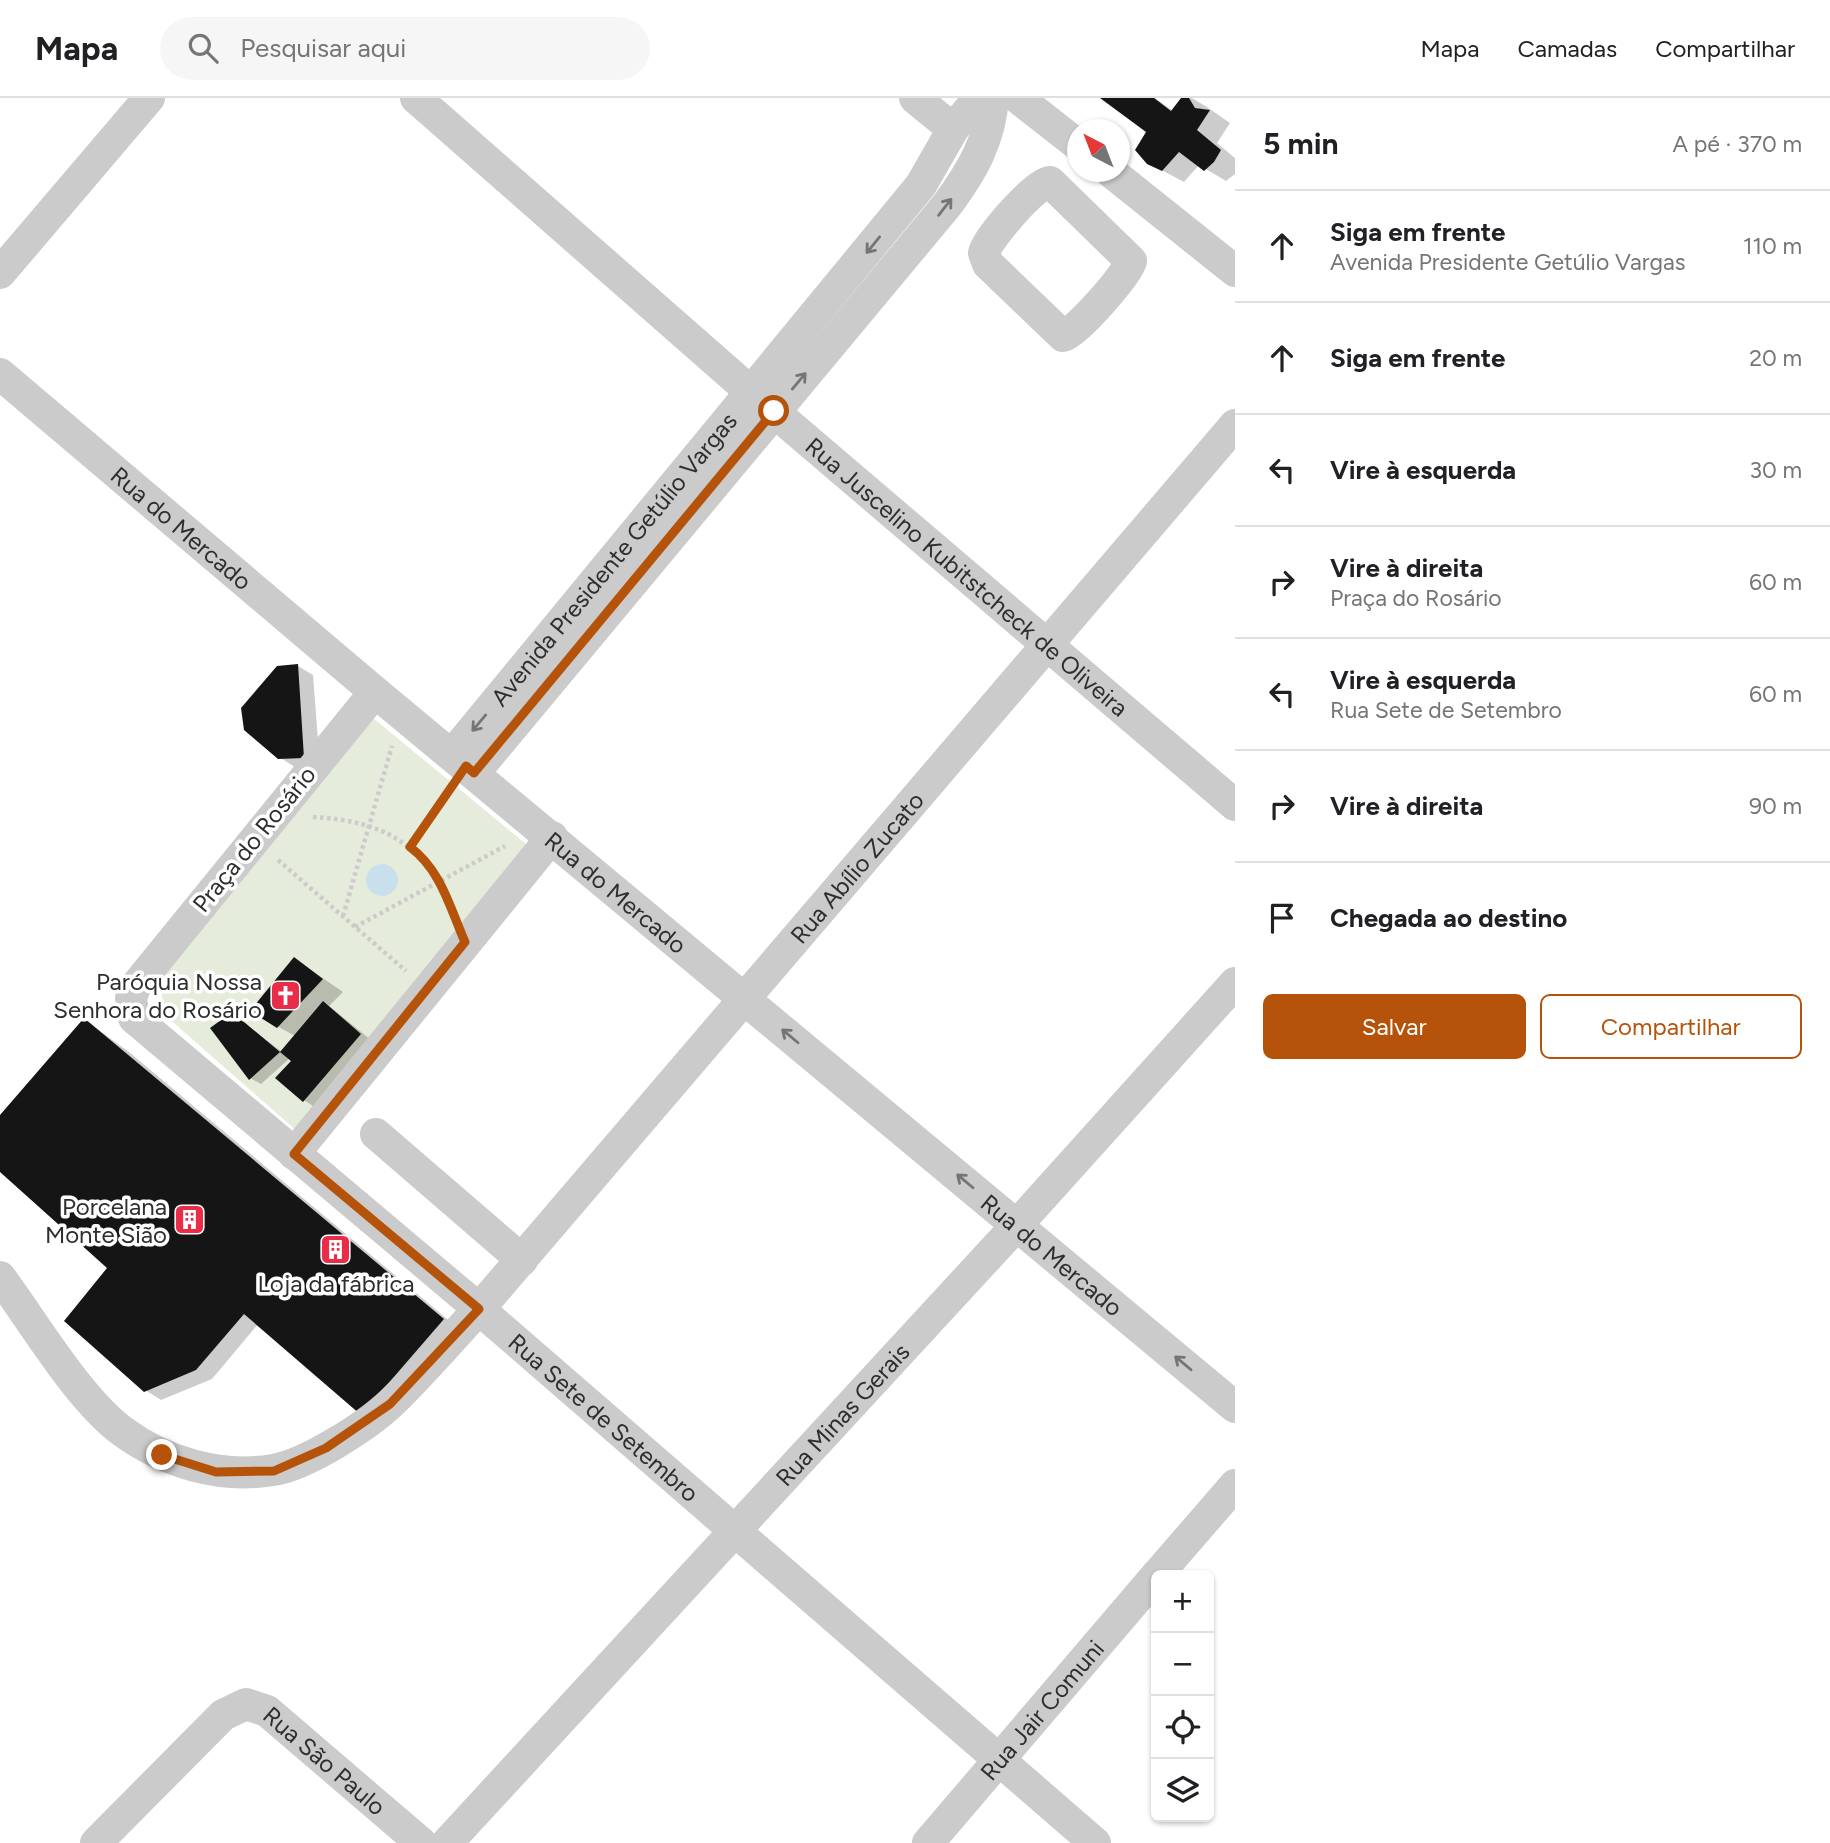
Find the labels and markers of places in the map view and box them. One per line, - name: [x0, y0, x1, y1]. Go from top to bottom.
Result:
- place label: Paróquia Nossa Senhora do Rosário: [53, 967, 262, 1024]
- church icon: Paróquia Nossa Senhora do Rosário: [268, 978, 302, 1012]
- place label: Porcelana Monte Sião: [45, 1192, 167, 1249]
- building icon: Porcelana Monte Sião: [173, 1203, 207, 1237]
- building icon: Loja da fábrica: [319, 1232, 353, 1266]
- place label: Loja da fábrica: [257, 1269, 415, 1298]

